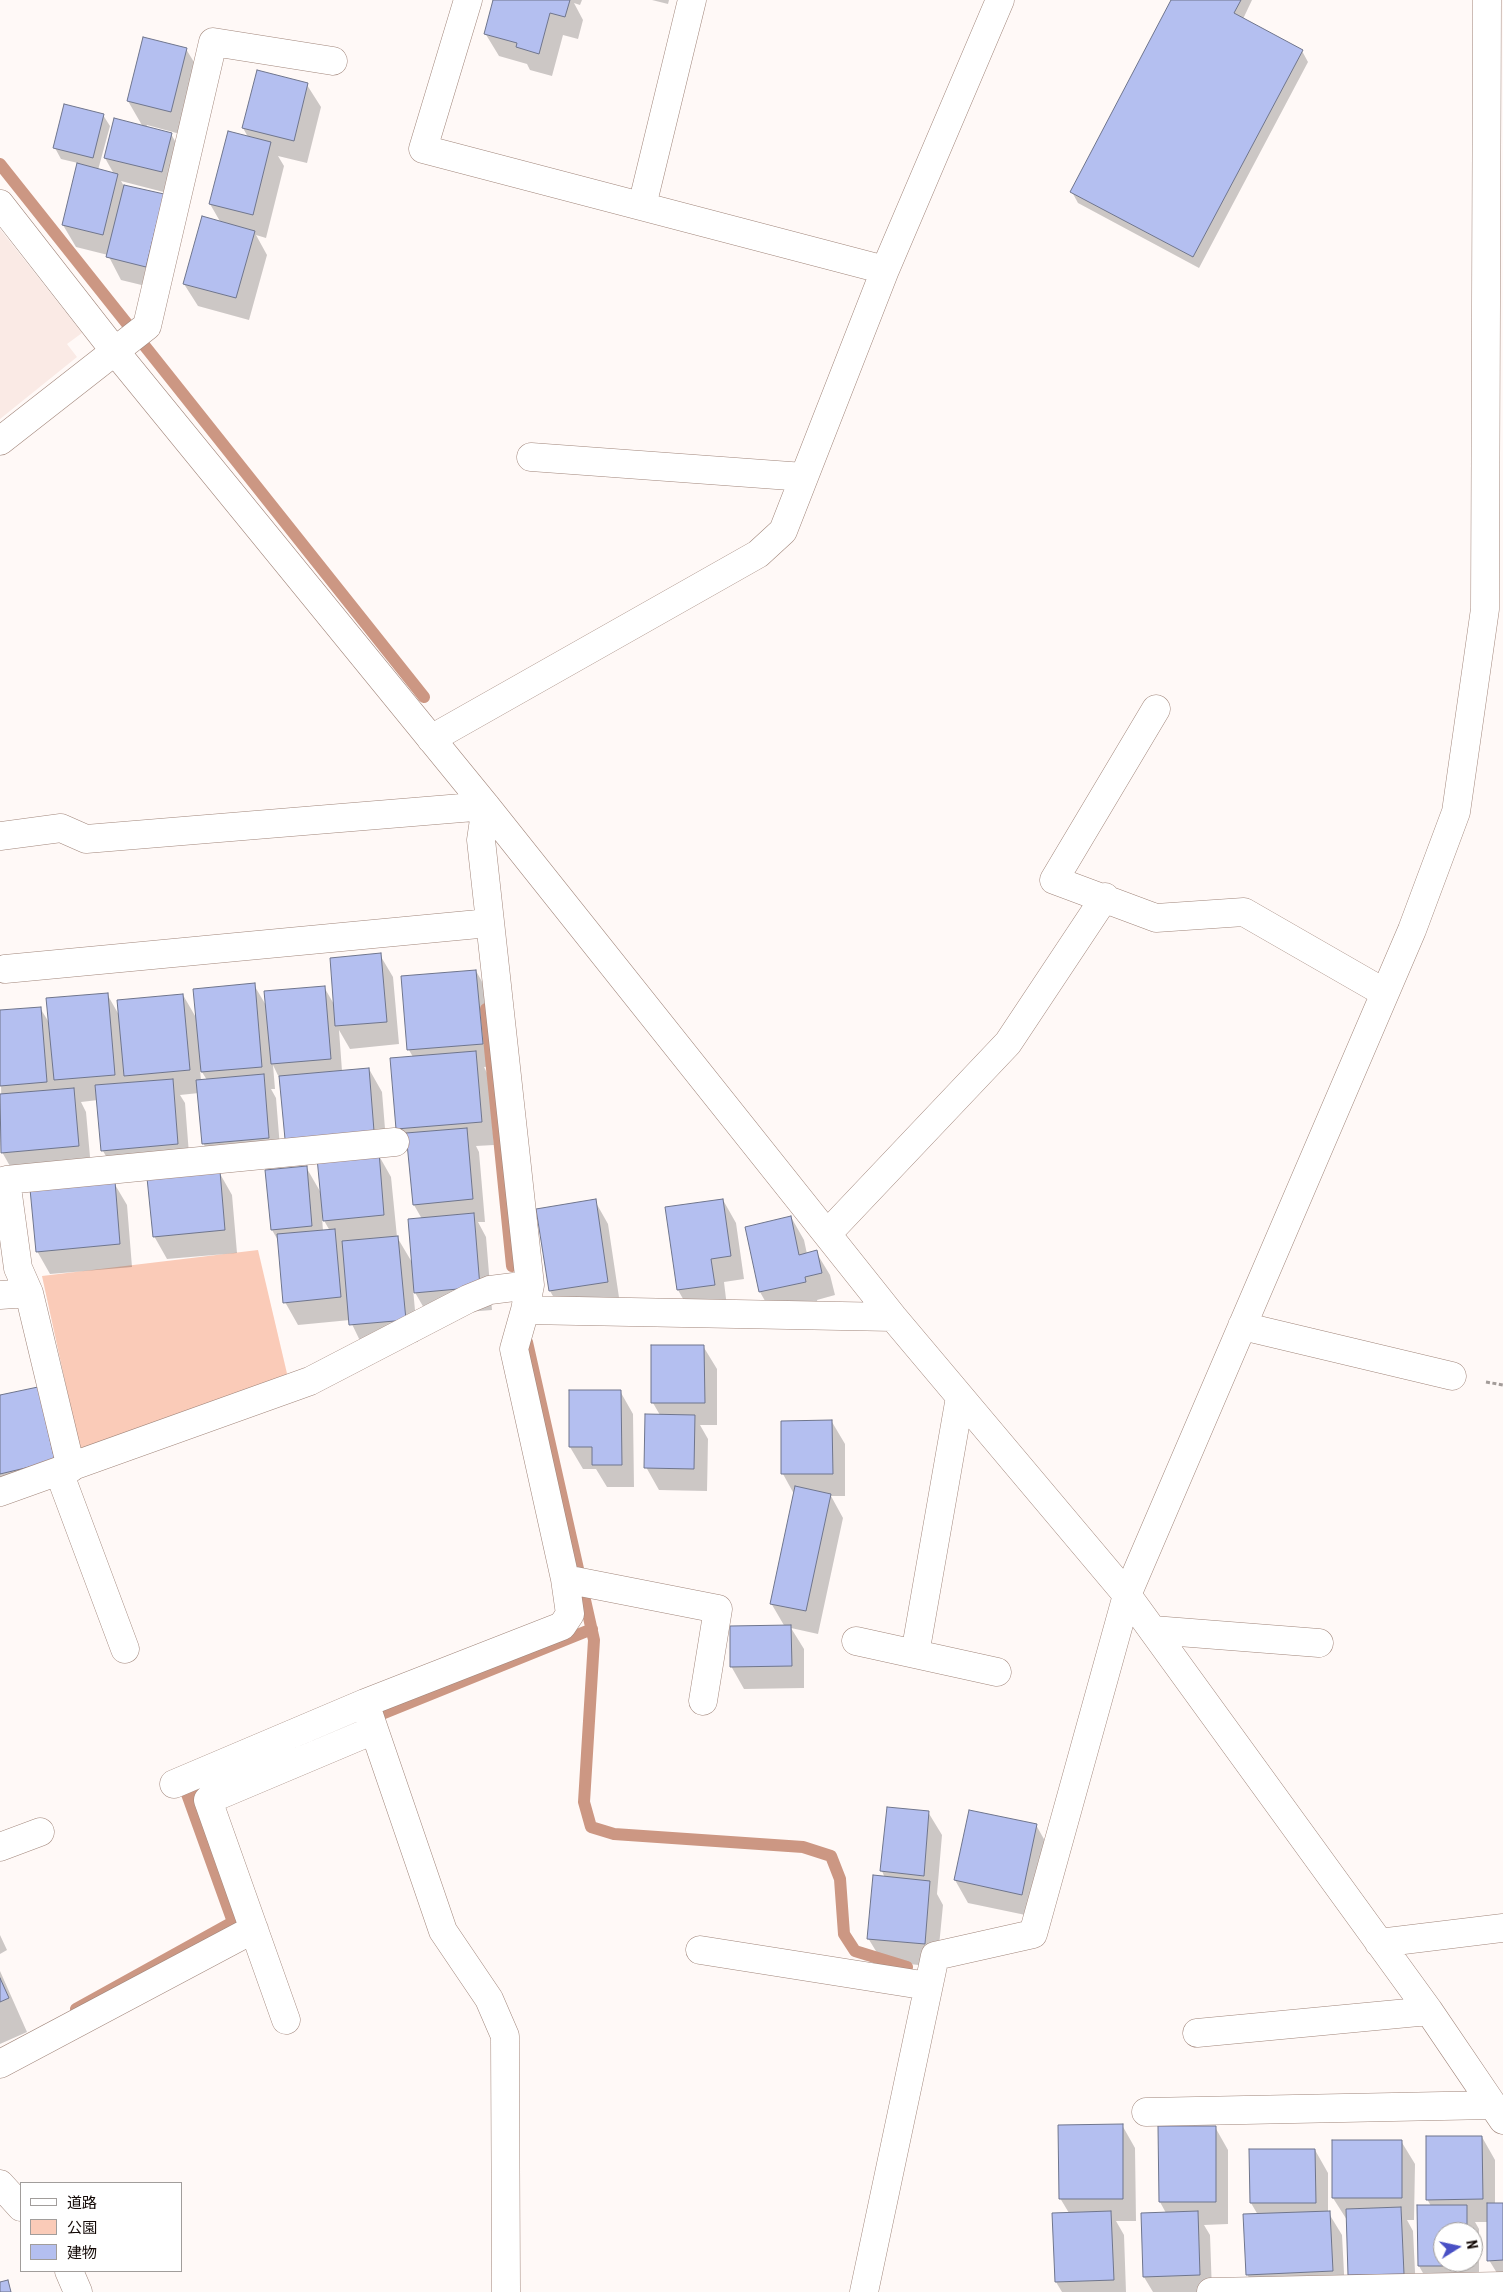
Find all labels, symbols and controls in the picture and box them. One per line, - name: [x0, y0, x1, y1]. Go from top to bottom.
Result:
- legend: [20, 2182, 182, 2272]
- text: 道路: [67, 2194, 97, 2212]
- text: 公園: [67, 2219, 97, 2237]
- north arrow: [1433, 2222, 1483, 2272]
- text: N: [1463, 2239, 1480, 2250]
- text: 建物: [67, 2244, 97, 2262]

